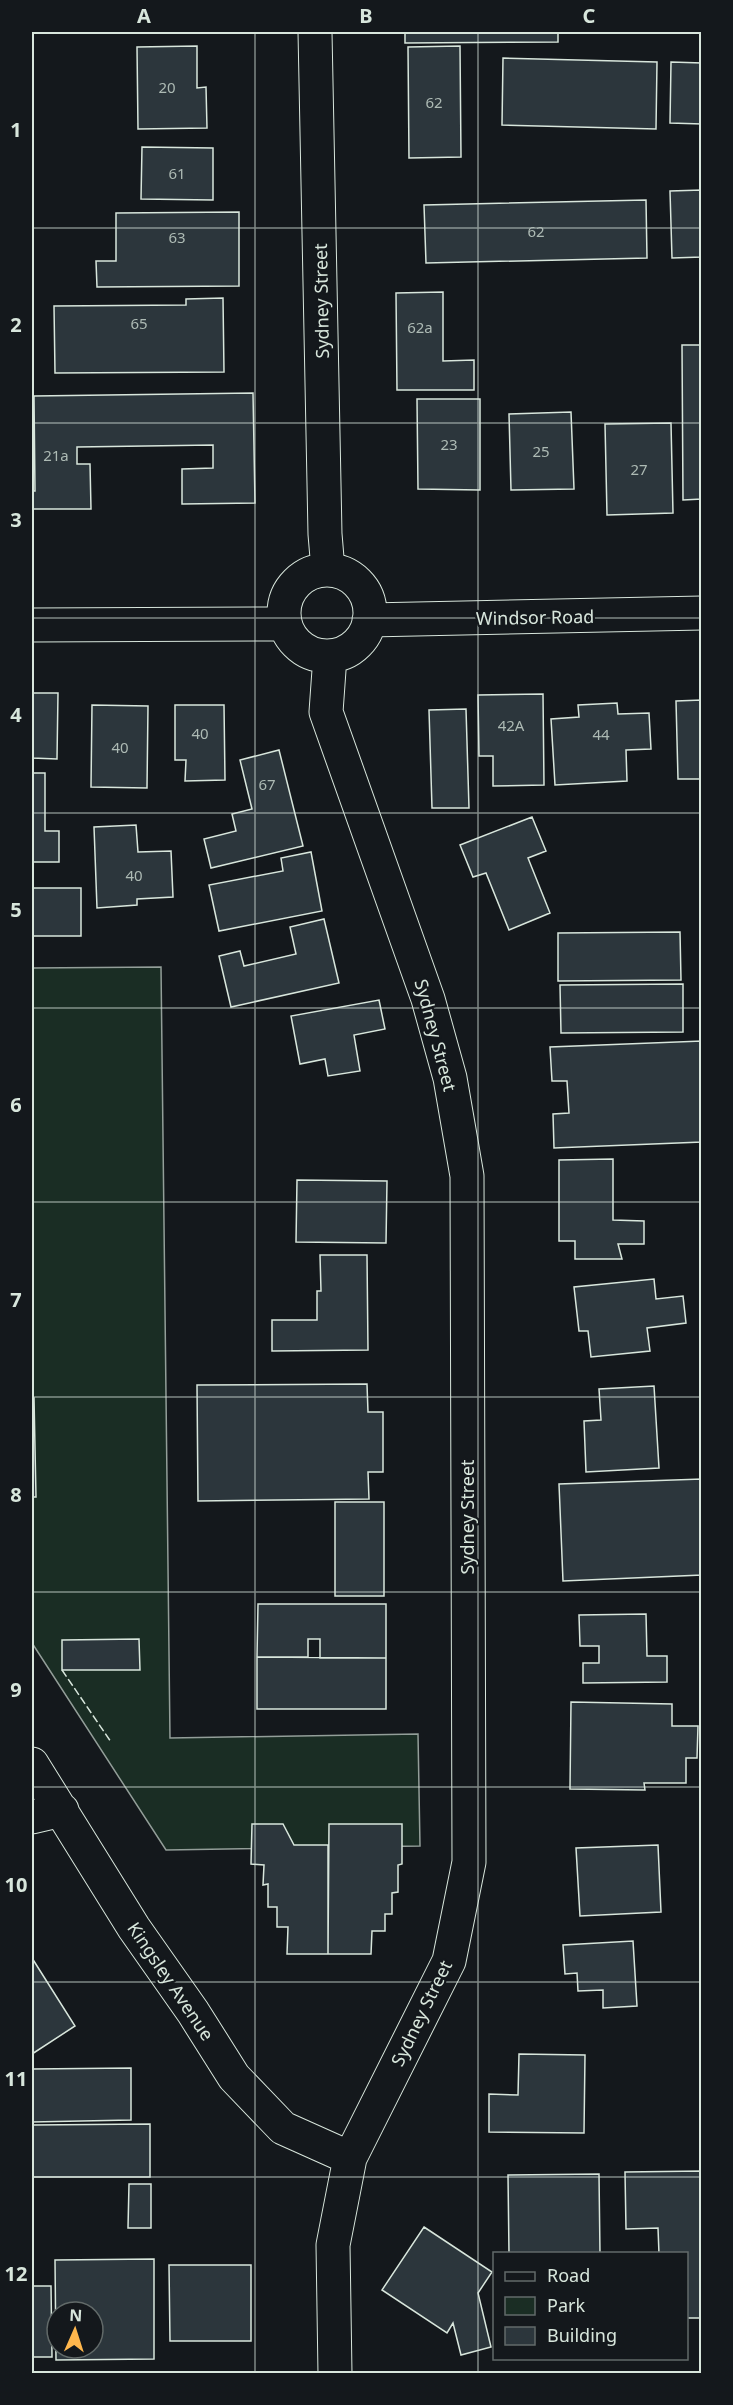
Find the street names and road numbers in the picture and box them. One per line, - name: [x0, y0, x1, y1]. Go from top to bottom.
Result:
- street label: Sydney Street: [308, 243, 334, 359]
- street label: Windsor Road: [476, 604, 594, 630]
- street label: Sydney Street: [410, 976, 463, 1094]
- street label: Sydney Street: [455, 1459, 479, 1575]
- street label: Kingsley Avenue: [122, 1917, 220, 2045]
- street label: Sydney Street: [385, 1956, 457, 2070]

